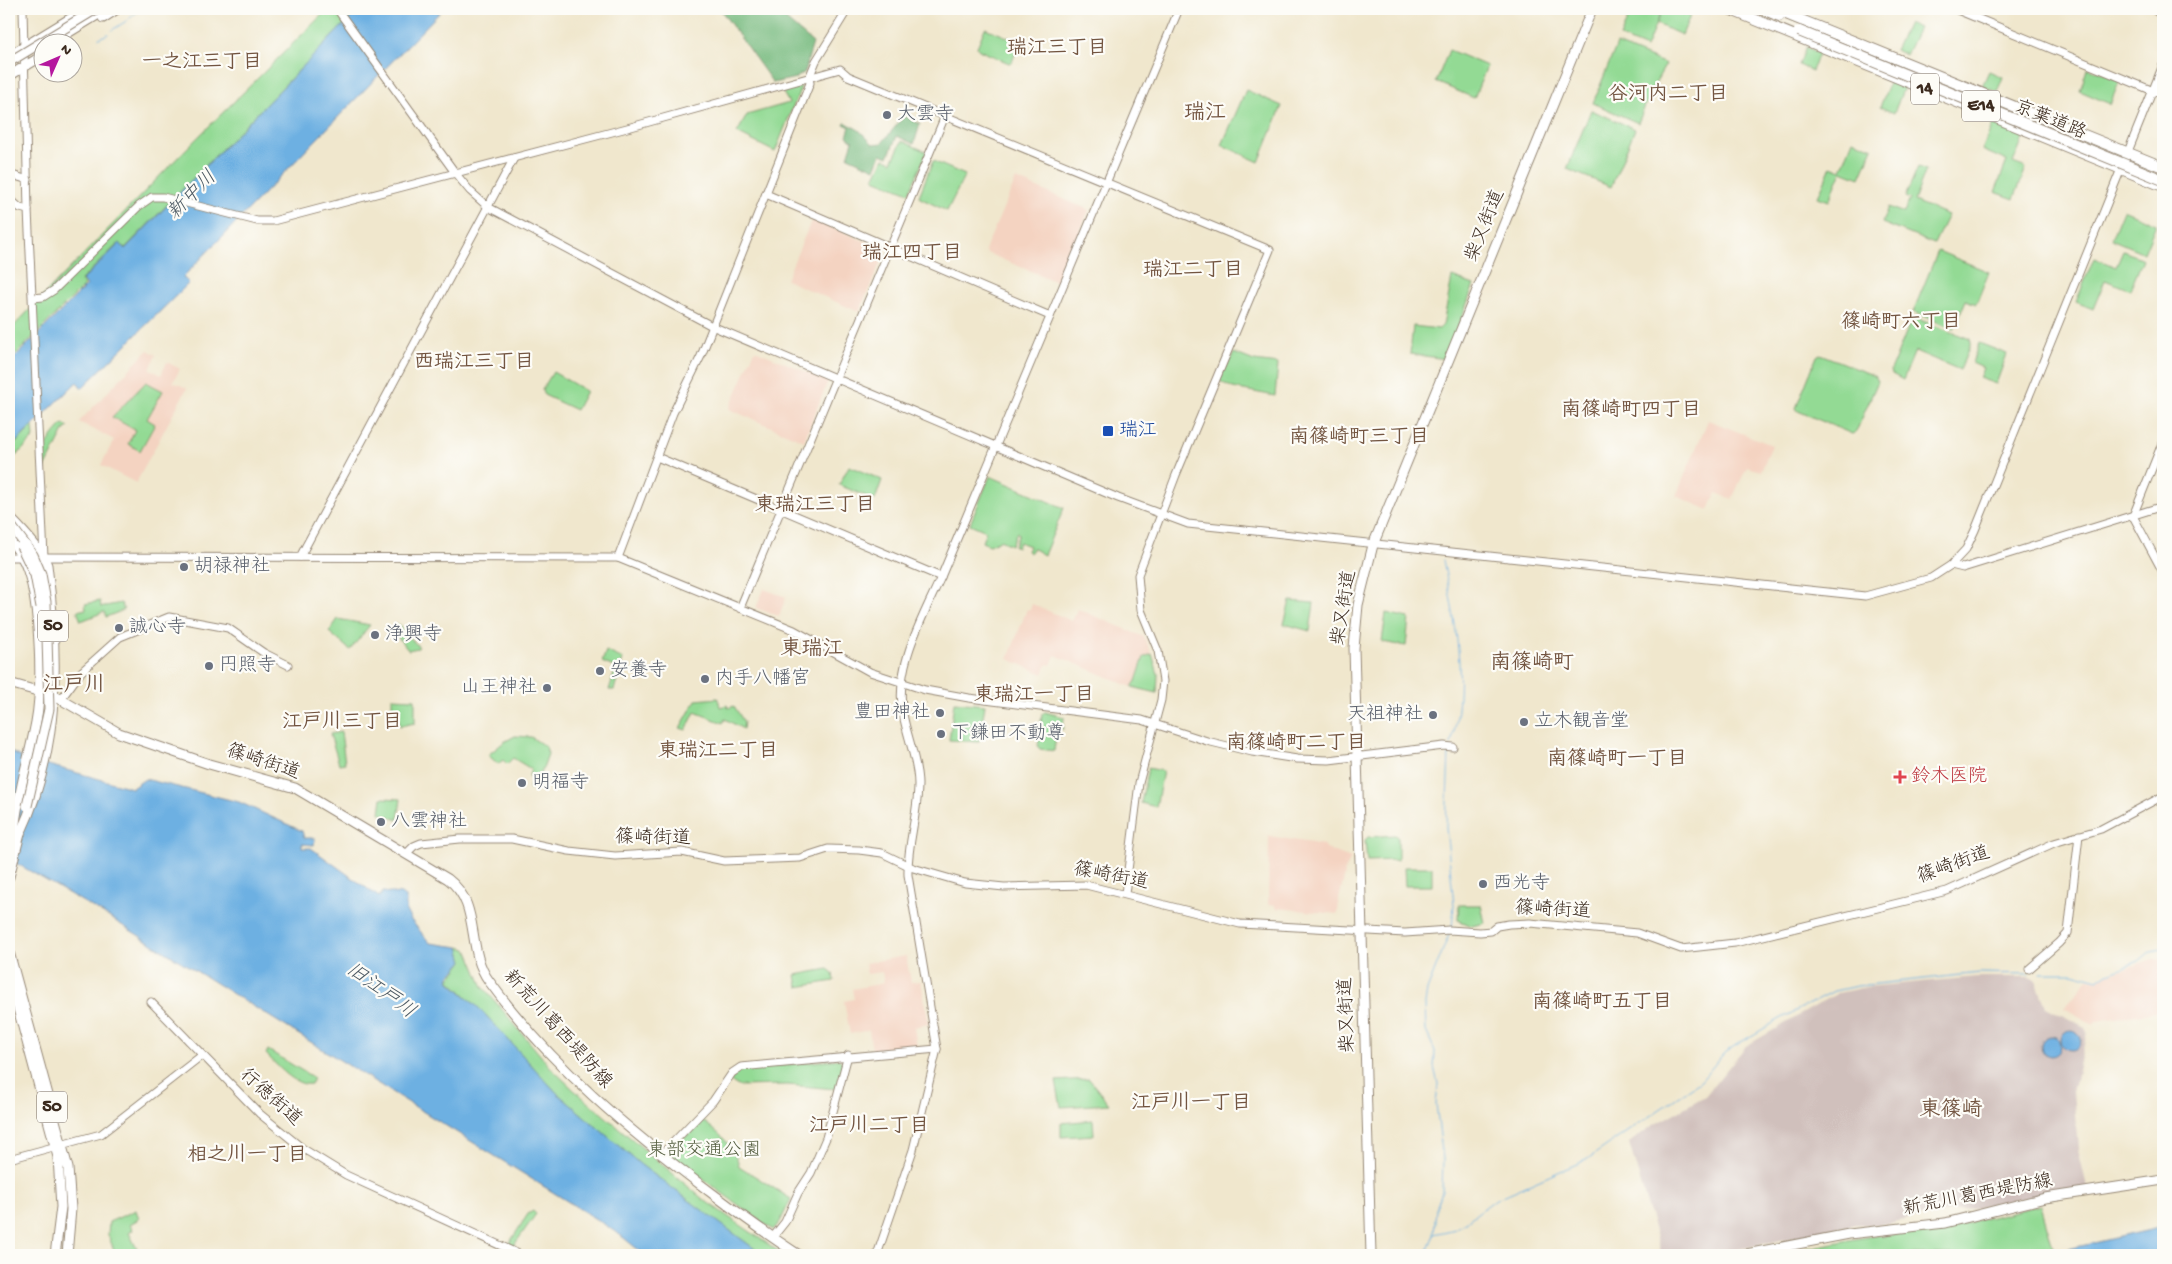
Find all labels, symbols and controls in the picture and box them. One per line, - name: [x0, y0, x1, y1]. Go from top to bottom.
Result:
- north arrow: [32, 32, 82, 82]
- district label: 瑞江三丁目: [1007, 36, 1107, 61]
- text: N: [56, 41, 75, 60]
- district label: 一之江三丁目: [142, 51, 262, 75]
- road number: 14: [1911, 74, 1939, 105]
- district label: 谷河内二丁目: [1608, 82, 1728, 107]
- road number: E14: [1962, 90, 2000, 122]
- street label: 京葉道路: [2010, 95, 2090, 146]
- district label: 瑞江: [1184, 101, 1226, 127]
- place label: 大雲寺: [897, 103, 954, 127]
- marker: 大雲寺: [881, 109, 893, 121]
- water label: 新中川: [162, 165, 222, 225]
- street label: 柴又街道: [1460, 186, 1511, 266]
- district label: 瑞江四丁目: [862, 241, 962, 266]
- district label: 瑞江二丁目: [1143, 258, 1243, 283]
- district label: 篠崎町六丁目: [1841, 310, 1961, 335]
- district label: 西瑞江三丁目: [414, 350, 534, 375]
- district label: 南篠崎町四丁目: [1561, 398, 1701, 423]
- place label: 瑞江: [1119, 419, 1157, 443]
- marker: 瑞江: [1101, 424, 1115, 438]
- district label: 南篠崎町三丁目: [1289, 425, 1429, 450]
- district label: 東瑞江三丁目: [755, 493, 875, 518]
- place label: 胡禄神社: [194, 555, 270, 579]
- marker: 胡禄神社: [178, 561, 190, 573]
- street label: 柴又街道: [1327, 569, 1362, 647]
- road number: 50: [38, 610, 68, 642]
- place label: 誠心寺: [129, 616, 186, 640]
- marker: 誠心寺: [113, 622, 125, 634]
- place label: 浄興寺: [385, 623, 442, 647]
- marker: 浄興寺: [369, 629, 381, 641]
- district label: 東瑞江: [781, 636, 844, 663]
- district label: 南篠崎町: [1490, 650, 1574, 677]
- place label: 円照寺: [219, 654, 276, 678]
- place label: 安養寺: [610, 659, 667, 683]
- marker: 円照寺: [203, 660, 215, 672]
- marker: 安養寺: [594, 665, 606, 677]
- place label: 内手八幡宮: [715, 667, 810, 691]
- district label: 江戸川: [43, 673, 106, 699]
- marker: 内手八幡宮: [699, 673, 711, 685]
- place label: 山王神社: [461, 676, 537, 700]
- marker: 山王神社: [541, 682, 553, 694]
- district label: 東瑞江一丁目: [974, 683, 1094, 708]
- place label: 豊田神社: [854, 701, 930, 725]
- place label: 天祖神社: [1347, 703, 1423, 727]
- marker: 豊田神社: [934, 707, 946, 719]
- marker: 天祖神社: [1427, 709, 1439, 721]
- district label: 江戸川三丁目: [282, 710, 402, 735]
- place label: 立木観音堂: [1534, 710, 1629, 734]
- marker: 立木観音堂: [1518, 716, 1530, 728]
- place label: 下鎌田不動尊: [951, 722, 1065, 746]
- marker: 下鎌田不動尊: [935, 728, 947, 740]
- district label: 南篠崎町二丁目: [1226, 731, 1366, 756]
- street label: 篠崎街道: [223, 739, 303, 786]
- district label: 東瑞江二丁目: [658, 739, 778, 764]
- district label: 南篠崎町一丁目: [1547, 747, 1687, 772]
- place label: 鈴木医院: [1911, 765, 1987, 789]
- marker: 鈴木医院: [1893, 770, 1907, 784]
- place label: 明福寺: [532, 771, 589, 795]
- marker: 明福寺: [516, 777, 528, 789]
- place label: 八雲神社: [391, 810, 467, 834]
- marker: 八雲神社: [375, 816, 387, 828]
- street label: 篠崎街道: [615, 826, 691, 851]
- street label: 篠崎街道: [1914, 841, 1994, 890]
- street label: 篠崎街道: [1071, 857, 1151, 896]
- place label: 西光寺: [1493, 872, 1550, 896]
- marker: 西光寺: [1477, 878, 1489, 890]
- street label: 篠崎街道: [1514, 897, 1592, 924]
- water label: 旧江戸川: [341, 958, 420, 1025]
- street label: 新荒川葛西堤防線: [498, 965, 617, 1094]
- street label: 柴又街道: [1334, 977, 1361, 1053]
- district label: 南篠崎町五丁目: [1532, 990, 1672, 1015]
- street label: 行徳街道: [234, 1063, 307, 1132]
- district label: 江戸川一丁目: [1131, 1091, 1251, 1116]
- road number: 50: [37, 1092, 67, 1122]
- district label: 東篠崎: [1920, 1097, 1983, 1124]
- district label: 江戸川二丁目: [809, 1114, 929, 1139]
- park label: 東部交通公園: [647, 1139, 761, 1163]
- district label: 相之川一丁目: [187, 1143, 307, 1168]
- street label: 新荒川葛西堤防線: [1901, 1169, 2055, 1222]

